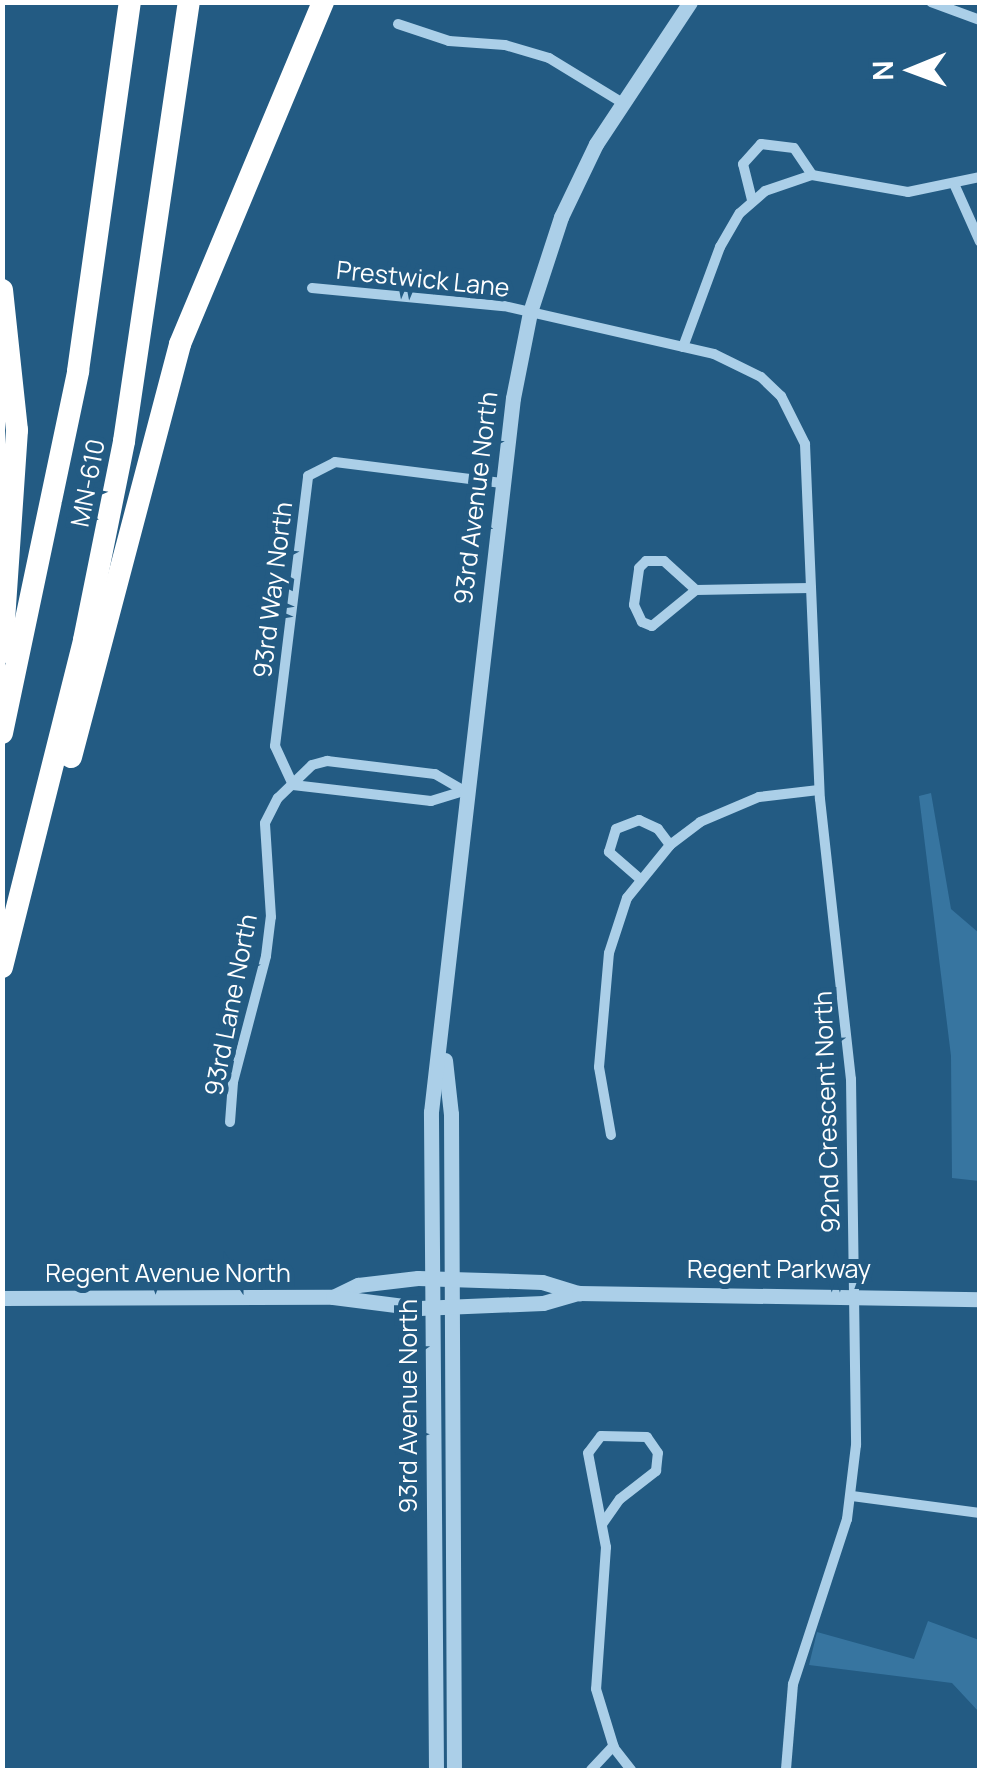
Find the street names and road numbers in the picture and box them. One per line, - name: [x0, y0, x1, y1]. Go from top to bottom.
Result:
- street label: Prestwick Lane: [335, 255, 511, 303]
- street label: 93rd Avenue North: [448, 390, 504, 606]
- street label: MN-610: [65, 437, 111, 529]
- street label: 93rd Way North: [247, 500, 299, 680]
- street label: 93rd Lane North: [199, 911, 263, 1099]
- street label: 92nd Crescent North: [808, 991, 846, 1233]
- street label: Regent Parkway: [687, 1254, 871, 1284]
- street label: Regent Avenue North: [45, 1258, 291, 1288]
- street label: 93rd Avenue North: [393, 1299, 423, 1513]

